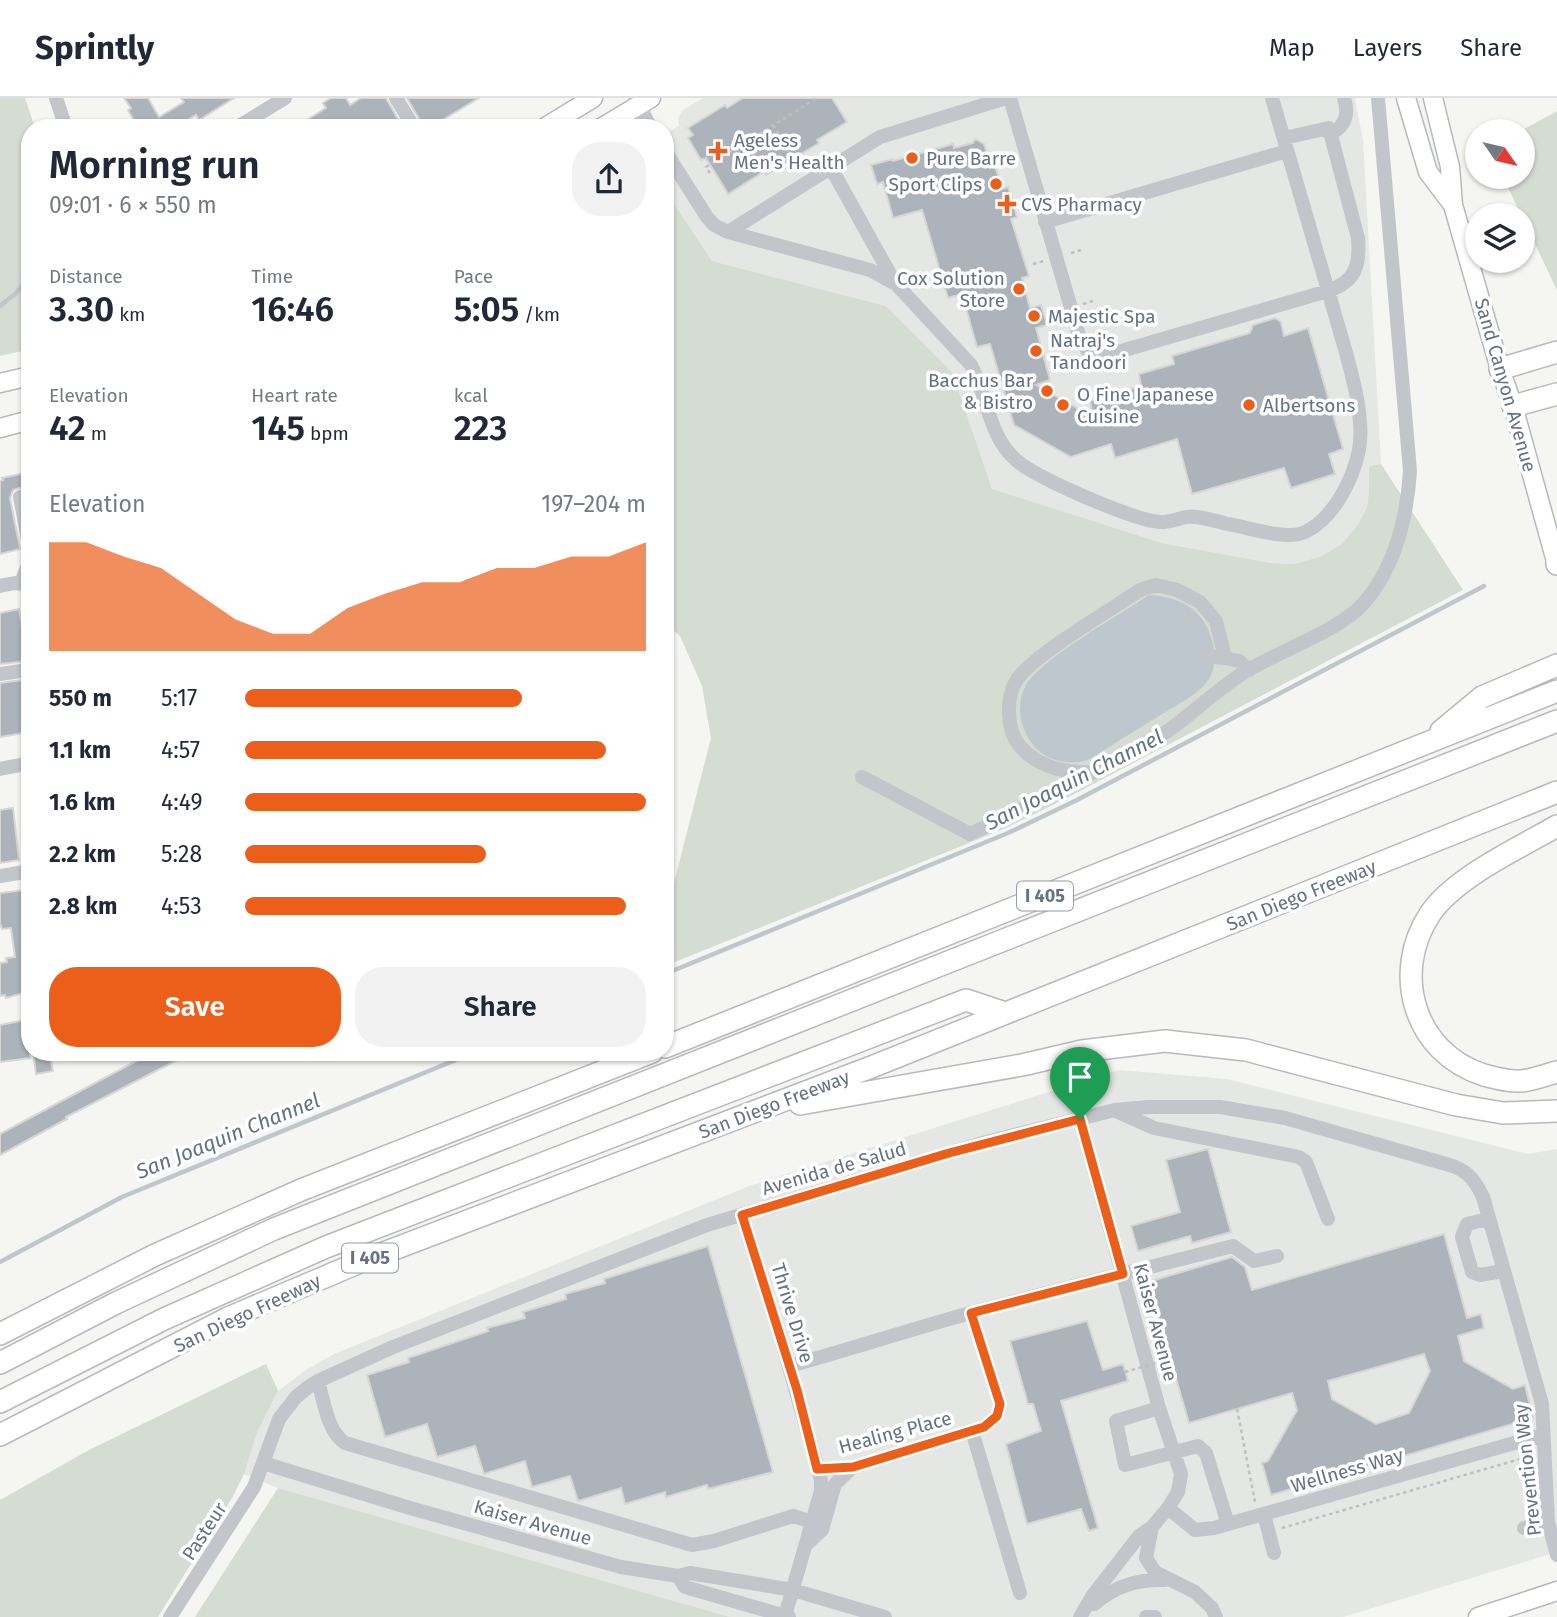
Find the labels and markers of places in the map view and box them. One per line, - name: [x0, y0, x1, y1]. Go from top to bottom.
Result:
- place label: Ageless Men's Health: [734, 129, 845, 174]
- marker: Ageless Men's Health: [708, 141, 728, 161]
- place label: Pure Barre: [926, 147, 1016, 170]
- marker: Pure Barre: [904, 150, 920, 166]
- place label: Sport Clips: [889, 173, 982, 196]
- marker: Sport Clips: [988, 176, 1004, 192]
- place label: CVS Pharmacy: [1021, 193, 1142, 216]
- marker: CVS Pharmacy: [999, 196, 1015, 212]
- place label: Cox Solution Store: [897, 267, 1005, 312]
- marker: Cox Solution Store: [1011, 281, 1027, 297]
- place label: Majestic Spa: [1048, 305, 1156, 328]
- marker: Majestic Spa: [1026, 308, 1042, 324]
- place label: Natraj's Tandoori: [1050, 329, 1127, 374]
- marker: Natraj's Tandoori: [1028, 343, 1044, 359]
- place label: Bacchus Bar & Bistro: [928, 369, 1034, 414]
- marker: Bacchus Bar & Bistro: [1039, 383, 1055, 399]
- place label: O Fine Japanese Cuisine: [1077, 383, 1214, 428]
- place label: Albertsons: [1263, 394, 1355, 417]
- marker: O Fine Japanese Cuisine: [1055, 397, 1071, 413]
- marker: Albertsons: [1241, 397, 1257, 413]
- pin: [1050, 1047, 1110, 1119]

